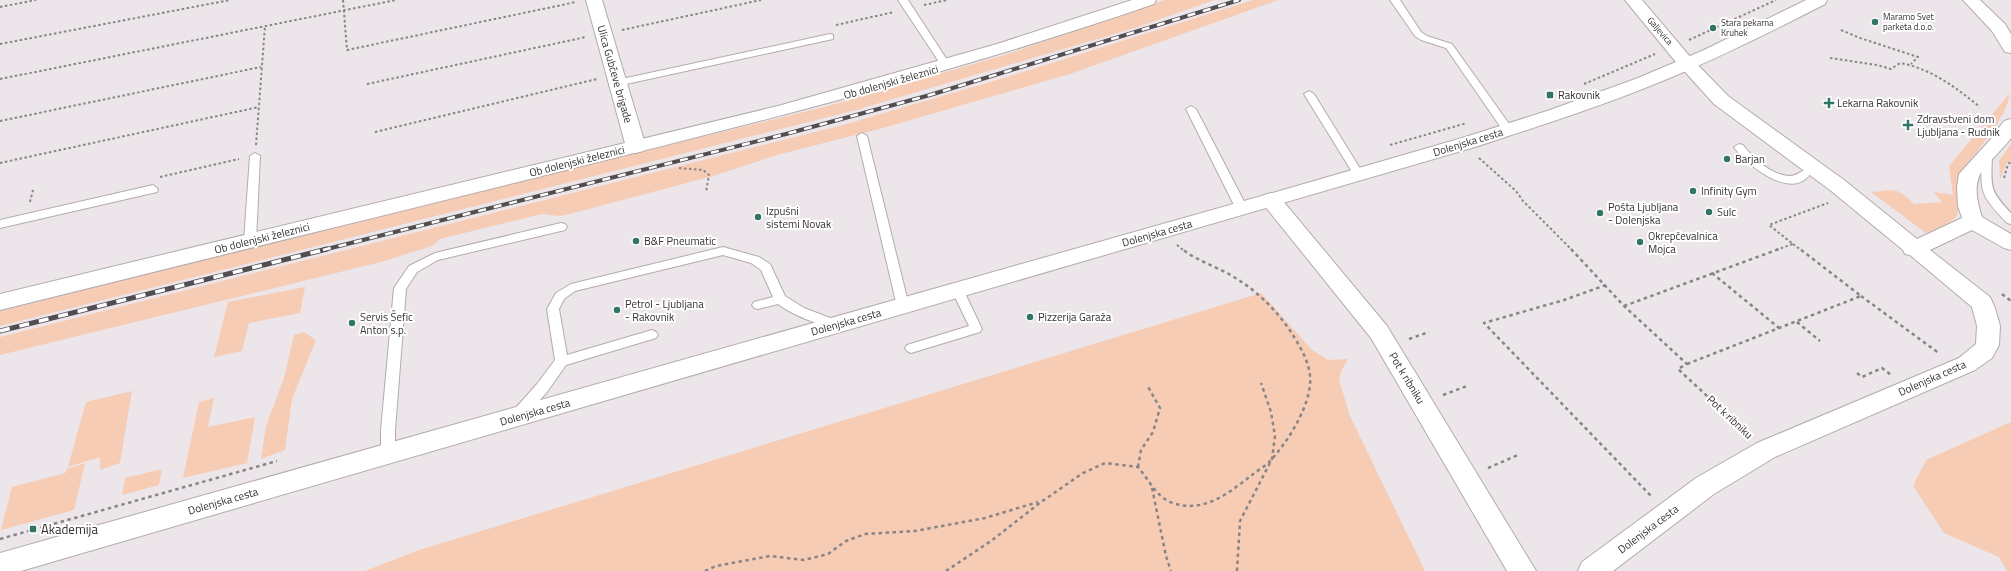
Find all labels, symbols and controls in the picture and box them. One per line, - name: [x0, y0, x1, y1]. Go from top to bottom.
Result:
- place label: Maramo Svet parketa d.o.o.: [1883, 10, 1935, 33]
- street label: Galjevica: [1645, 14, 1677, 48]
- place label: Stara pekarna Kruhek: [1721, 16, 1774, 39]
- marker: Maramo Svet parketa d.o.o.: [1870, 17, 1880, 27]
- street label: Ulica Gubčeve brigade: [593, 23, 637, 125]
- marker: Stara pekarna Kruhek: [1708, 23, 1718, 33]
- street label: Ob dolenjski železnici: [842, 61, 940, 103]
- place label: Rakovnik: [1558, 87, 1601, 103]
- marker: Rakovnik: [1545, 90, 1555, 100]
- place label: Lekarna Rakovnik: [1837, 95, 1919, 111]
- marker: Lekarna Rakovnik: [1824, 98, 1834, 108]
- place label: Zdravstveni dom Ljubljana - Rudnik: [1917, 111, 2001, 140]
- marker: Zdravstveni dom Ljubljana - Rudnik: [1902, 119, 1914, 131]
- street label: Dolenjska cesta: [1431, 124, 1505, 160]
- street label: Ob dolenjski železnici: [528, 141, 626, 181]
- place label: Barjan: [1735, 151, 1765, 167]
- marker: Barjan: [1722, 154, 1732, 164]
- place label: Infinity Gym: [1701, 183, 1757, 199]
- marker: Infinity Gym: [1688, 186, 1698, 196]
- place label: Pošta Ljubljana - Dolenjska: [1608, 199, 1679, 228]
- place label: Izpušni sistemi Novak: [766, 203, 832, 232]
- place label: Sulc: [1717, 204, 1736, 220]
- marker: Sulc: [1704, 207, 1714, 217]
- marker: Pošta Ljubljana - Dolenjska: [1595, 208, 1605, 218]
- marker: Izpušni sistemi Novak: [753, 212, 763, 222]
- street label: Dolenjska cesta: [1120, 215, 1194, 251]
- street label: Ob dolenjski železnici: [213, 218, 311, 258]
- place label: Okrepčevalnica Mojca: [1648, 228, 1718, 257]
- place label: B&F Pneumatic: [644, 233, 716, 249]
- marker: B&F Pneumatic: [631, 236, 641, 246]
- marker: Okrepčevalnica Mojca: [1635, 237, 1645, 247]
- place label: Petrol - Ljubljana - Rakovnik: [625, 296, 704, 325]
- street label: Dolenjska cesta: [809, 304, 883, 340]
- marker: Petrol - Ljubljana - Rakovnik: [612, 305, 622, 315]
- place label: Servis Šefic Anton s.p.: [360, 309, 413, 338]
- place label: Pizzerija Garaža: [1038, 309, 1112, 325]
- marker: Pizzerija Garaža: [1025, 312, 1035, 322]
- marker: Servis Šefic Anton s.p.: [347, 318, 357, 328]
- street label: Pot k ribniku: [1385, 349, 1429, 407]
- street label: Dolenjska cesta: [1896, 356, 1969, 400]
- street label: Pot k ribniku: [1703, 391, 1757, 443]
- street label: Dolenjska cesta: [498, 394, 572, 430]
- street label: Dolenjska cesta: [186, 483, 260, 519]
- street label: Dolenjska cesta: [1614, 501, 1682, 557]
- place label: Akademija: [41, 519, 98, 539]
- marker: Akademija: [28, 524, 38, 534]

